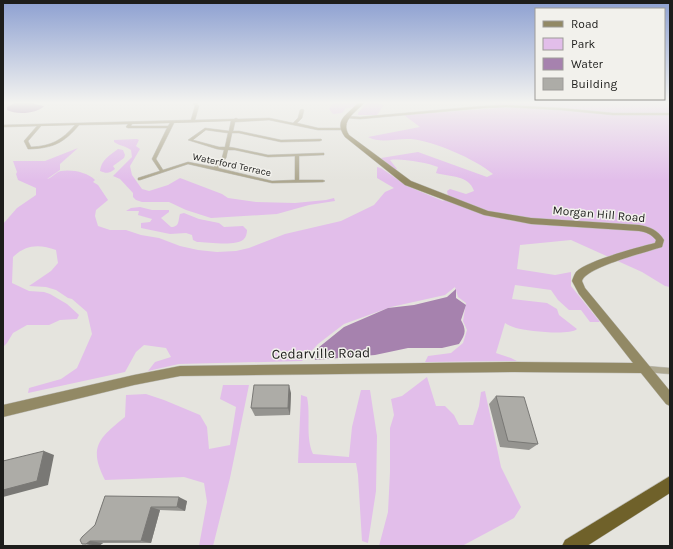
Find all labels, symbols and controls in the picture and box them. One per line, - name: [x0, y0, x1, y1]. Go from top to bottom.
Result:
- legend: [535, 8, 665, 100]
- text: Road: [571, 17, 599, 31]
- text: Park: [571, 37, 596, 51]
- text: Water: [571, 57, 604, 71]
- text: Building: [571, 77, 618, 91]
- street label: Waterford Terrace: [191, 151, 272, 179]
- street label: Morgan Hill Road: [552, 203, 646, 225]
- street label: Cedarville Road: [272, 344, 370, 363]

